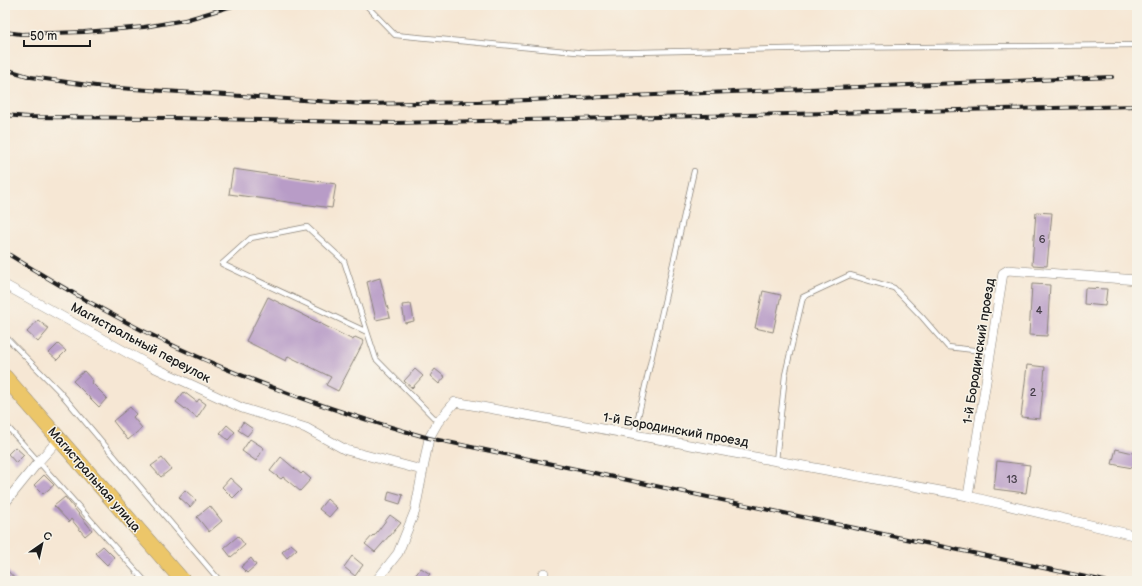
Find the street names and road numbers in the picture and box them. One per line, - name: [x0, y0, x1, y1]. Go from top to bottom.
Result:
- street label: 1-й Бородинский проезд: [960, 277, 998, 425]
- street label: Магистральный переулок: [68, 299, 213, 387]
- street label: 1-й Бородинский проезд: [602, 409, 750, 451]
- street label: Магистральная улица: [44, 424, 144, 536]

